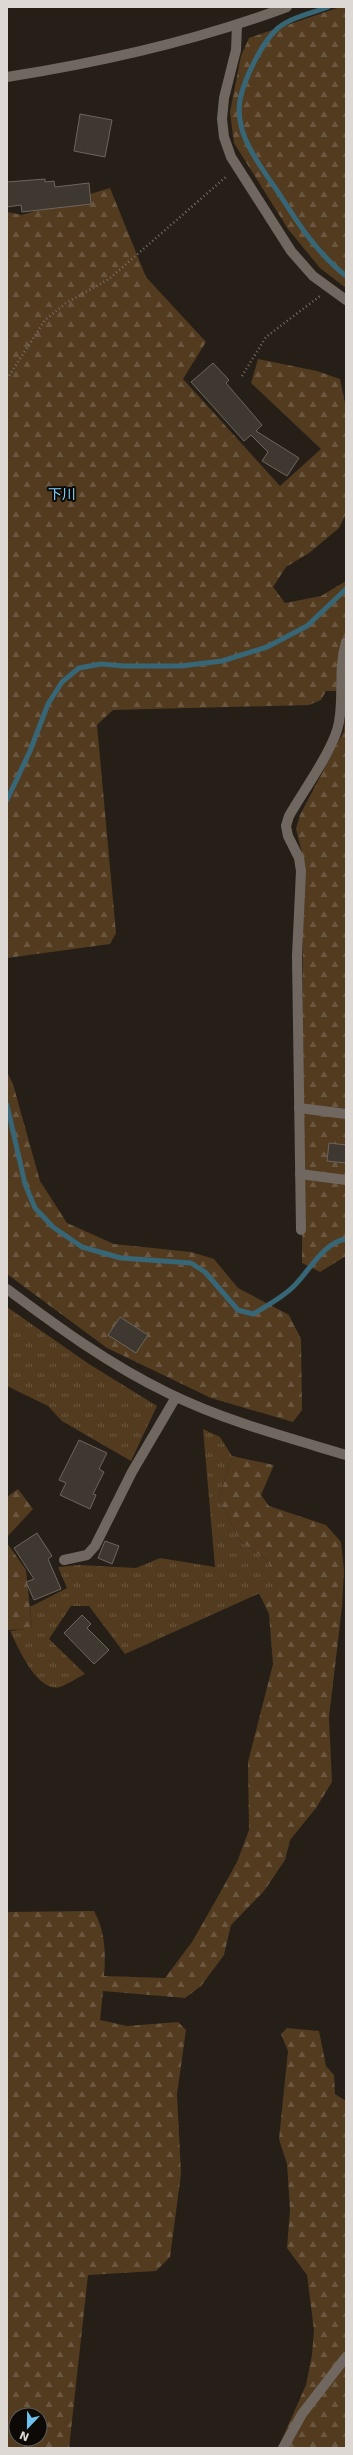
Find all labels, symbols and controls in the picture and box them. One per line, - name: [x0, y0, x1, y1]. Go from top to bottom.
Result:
- district label: 下川: [48, 486, 76, 502]
- north arrow: [8, 2407, 48, 2447]
- text: N: [18, 2428, 31, 2444]

